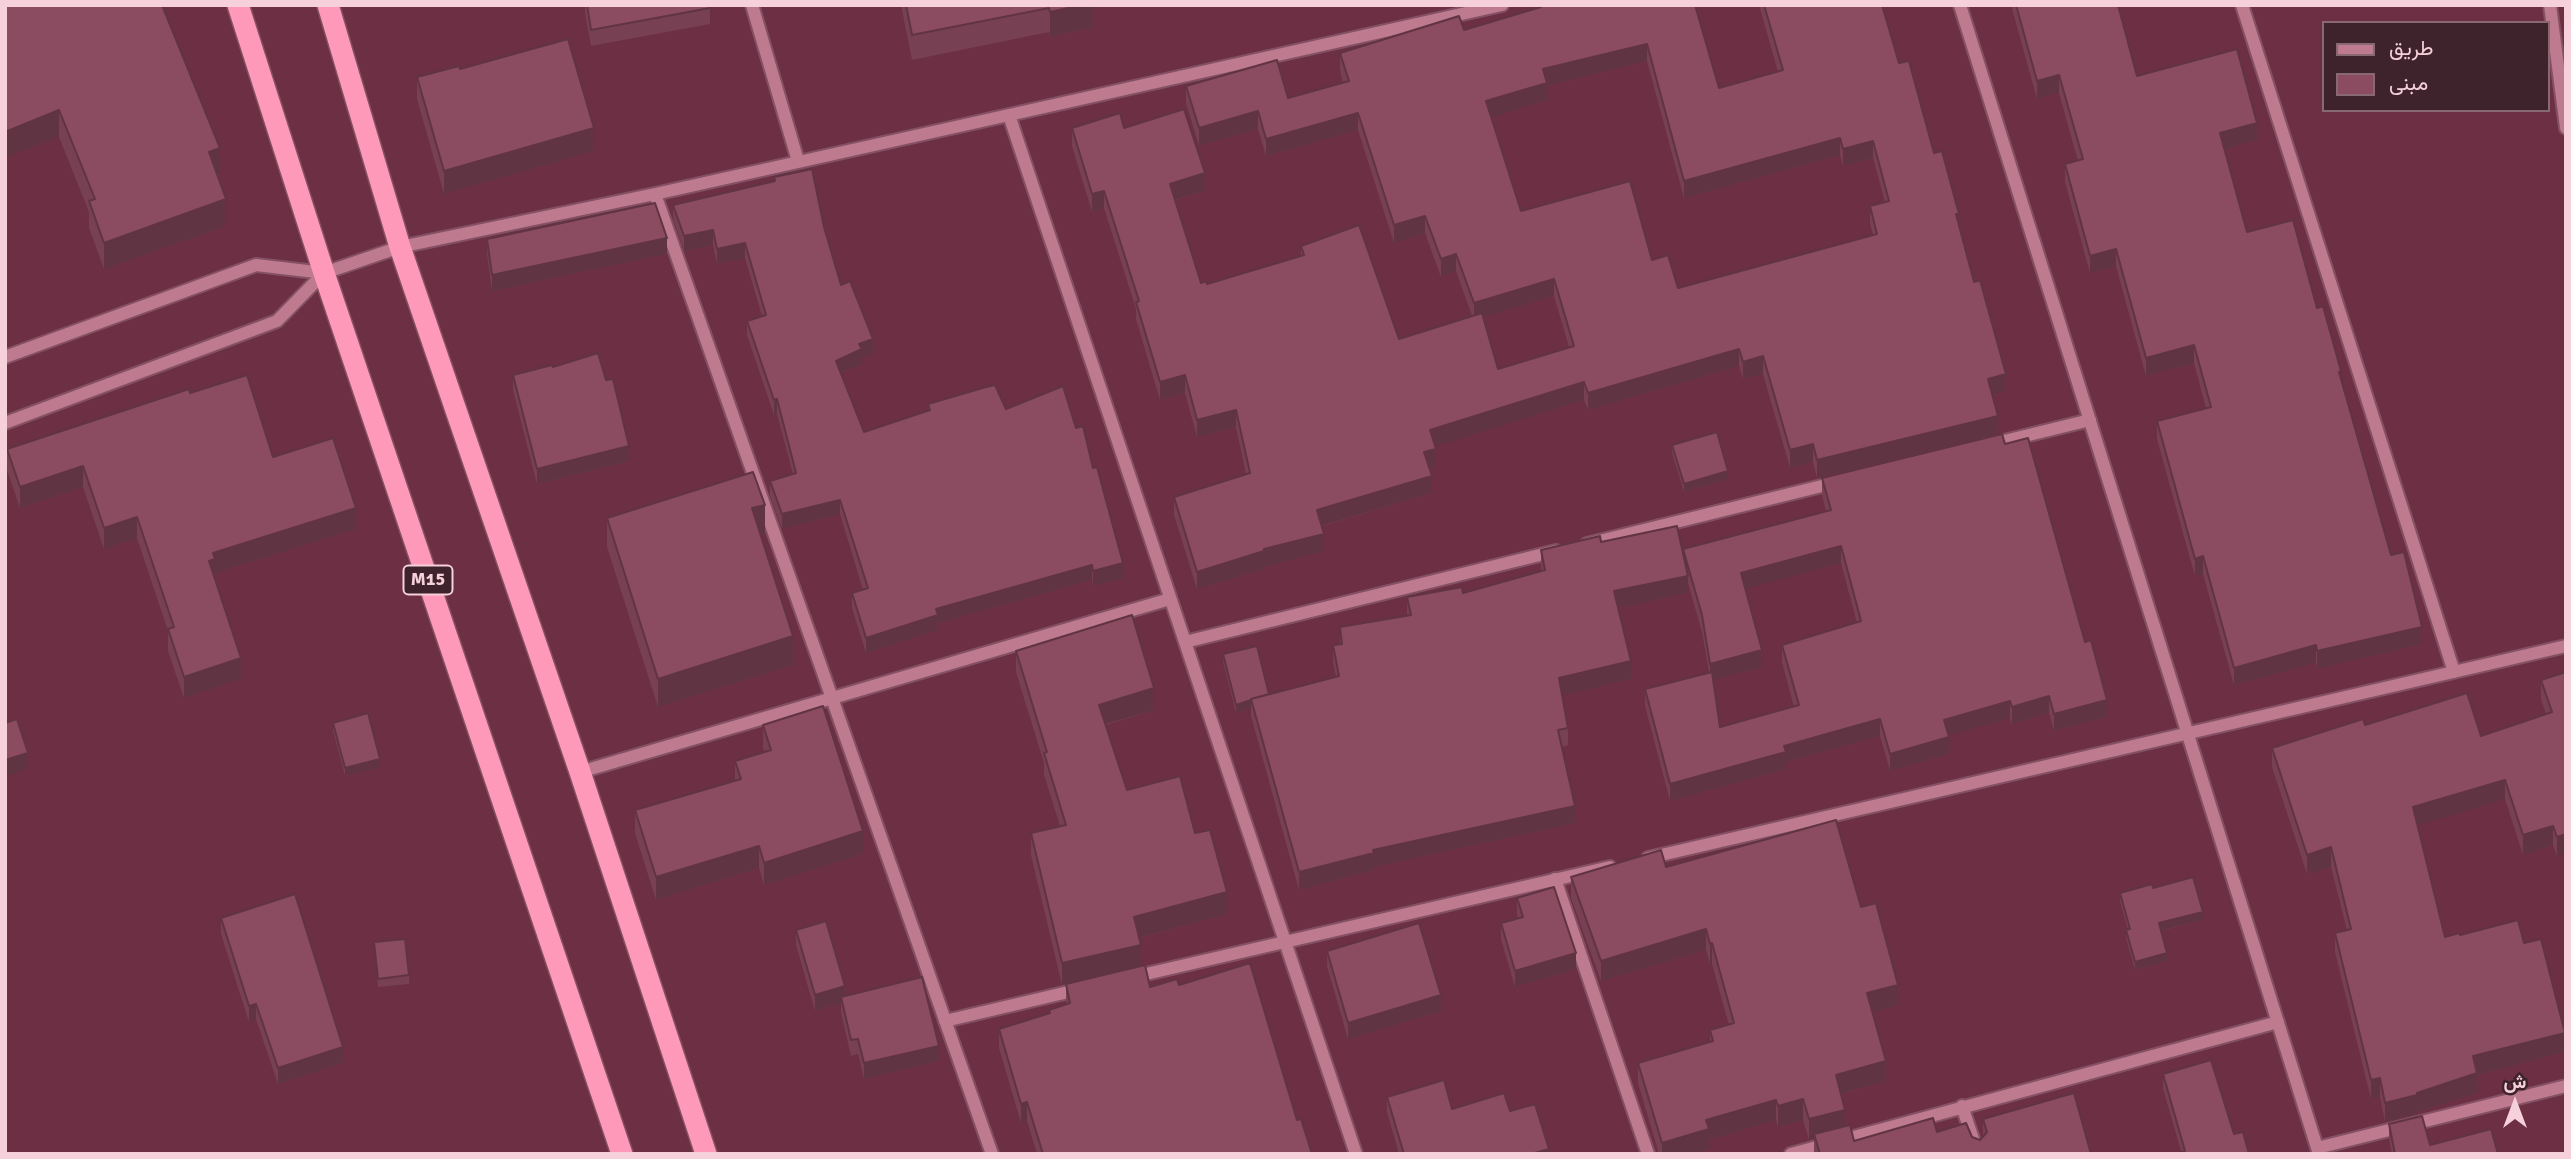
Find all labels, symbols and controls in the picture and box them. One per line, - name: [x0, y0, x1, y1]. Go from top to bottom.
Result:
- legend: [2322, 21, 2550, 112]
- text: طريق: [2389, 35, 2434, 61]
- text: مبنى: [2389, 70, 2428, 96]
- road number: M15: [404, 566, 452, 594]
- north arrow: [2480, 1068, 2550, 1138]
- text: ش: [2504, 1070, 2526, 1094]

